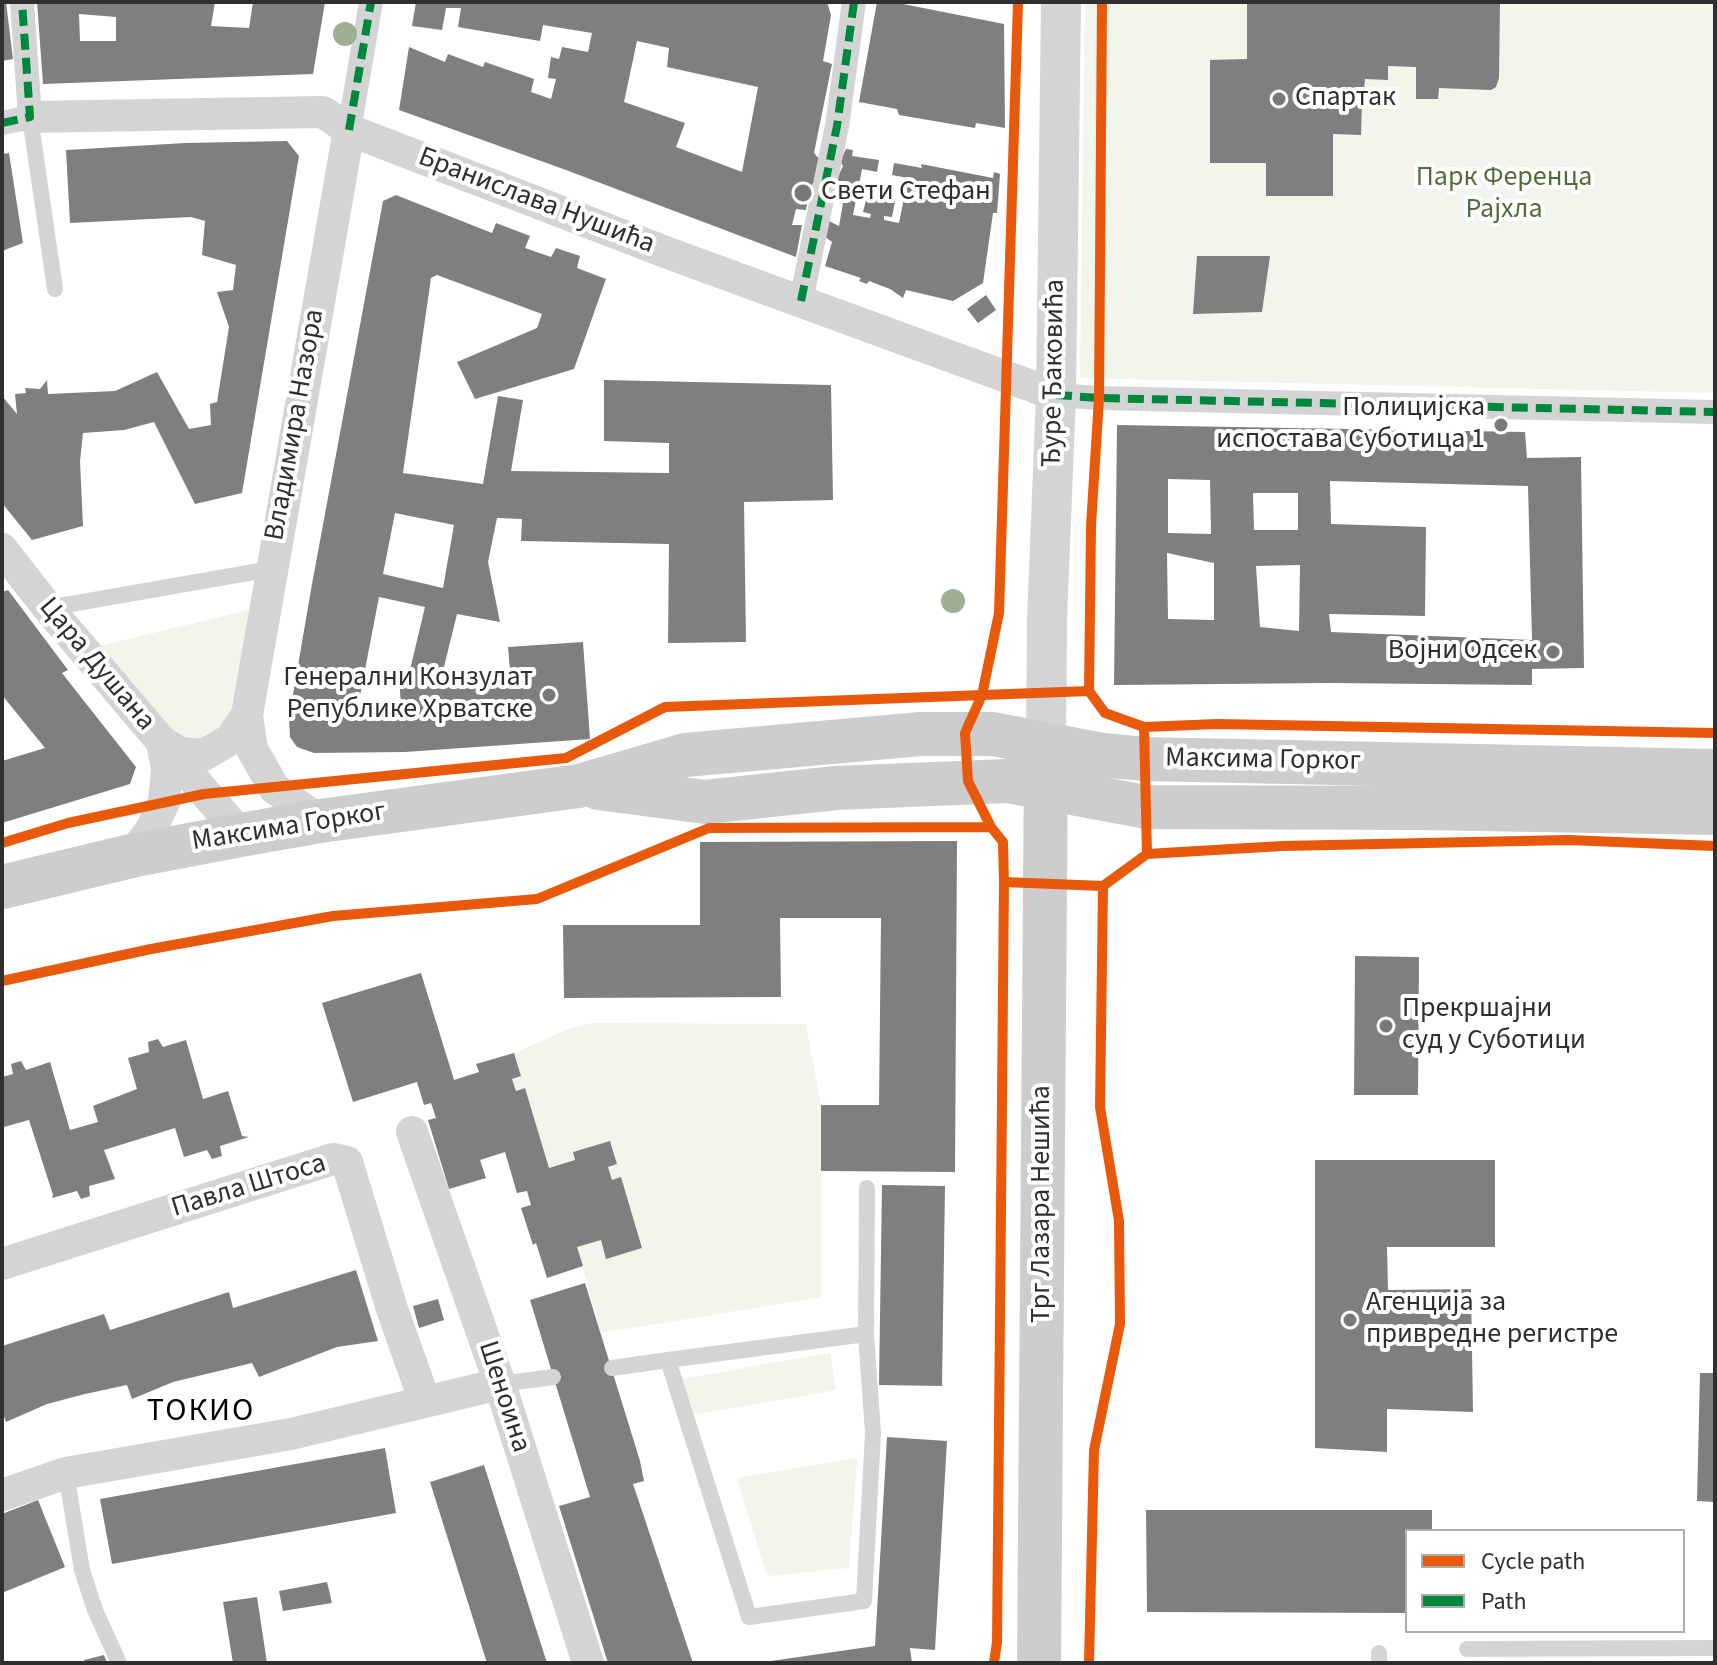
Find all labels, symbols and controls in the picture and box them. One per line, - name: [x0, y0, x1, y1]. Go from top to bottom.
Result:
- place label: Спартак: [1295, 82, 1396, 116]
- marker: Спартак: [1270, 90, 1288, 108]
- street label: Бранислава Нушића: [413, 141, 659, 263]
- park label: Парк Ференца Рајхла: [1416, 162, 1592, 228]
- place label: Свети Стефан: [821, 176, 991, 210]
- marker: Свети Стефан: [792, 182, 814, 204]
- street label: Ђуре Ђаковића: [1037, 279, 1073, 467]
- street label: Владимира Назора: [259, 307, 333, 543]
- place label: Полицијска испостава Суботица 1: [1216, 392, 1485, 458]
- marker: Полицијска испостава Суботица 1: [1492, 416, 1510, 434]
- street label: Цара Душана: [31, 592, 161, 738]
- place label: Војни Одсек: [1388, 635, 1537, 669]
- marker: Војни Одсек: [1544, 643, 1562, 661]
- place label: Генерални Конзулат Републике Хрватске: [283, 662, 533, 728]
- marker: Генерални Конзулат Републике Хрватске: [540, 686, 558, 704]
- street label: Максима Горког: [1165, 742, 1361, 780]
- street label: Максима Горког: [190, 796, 388, 860]
- place label: Прекршајни суд у Суботици: [1402, 993, 1586, 1059]
- marker: Прекршајни суд у Суботици: [1377, 1017, 1395, 1035]
- street label: Трг Лазара Нешића: [1026, 1085, 1060, 1323]
- street label: Павла Штоса: [168, 1148, 330, 1226]
- place label: Агенција за привредне регистре: [1366, 1287, 1618, 1353]
- marker: Агенција за привредне регистре: [1341, 1311, 1359, 1329]
- street label: Шеноина: [469, 1337, 537, 1457]
- district label: ТОКИО: [147, 1394, 255, 1432]
- legend: [1405, 1529, 1685, 1633]
- text: Cycle path: [1481, 1544, 1585, 1579]
- text: Path: [1481, 1584, 1527, 1619]

